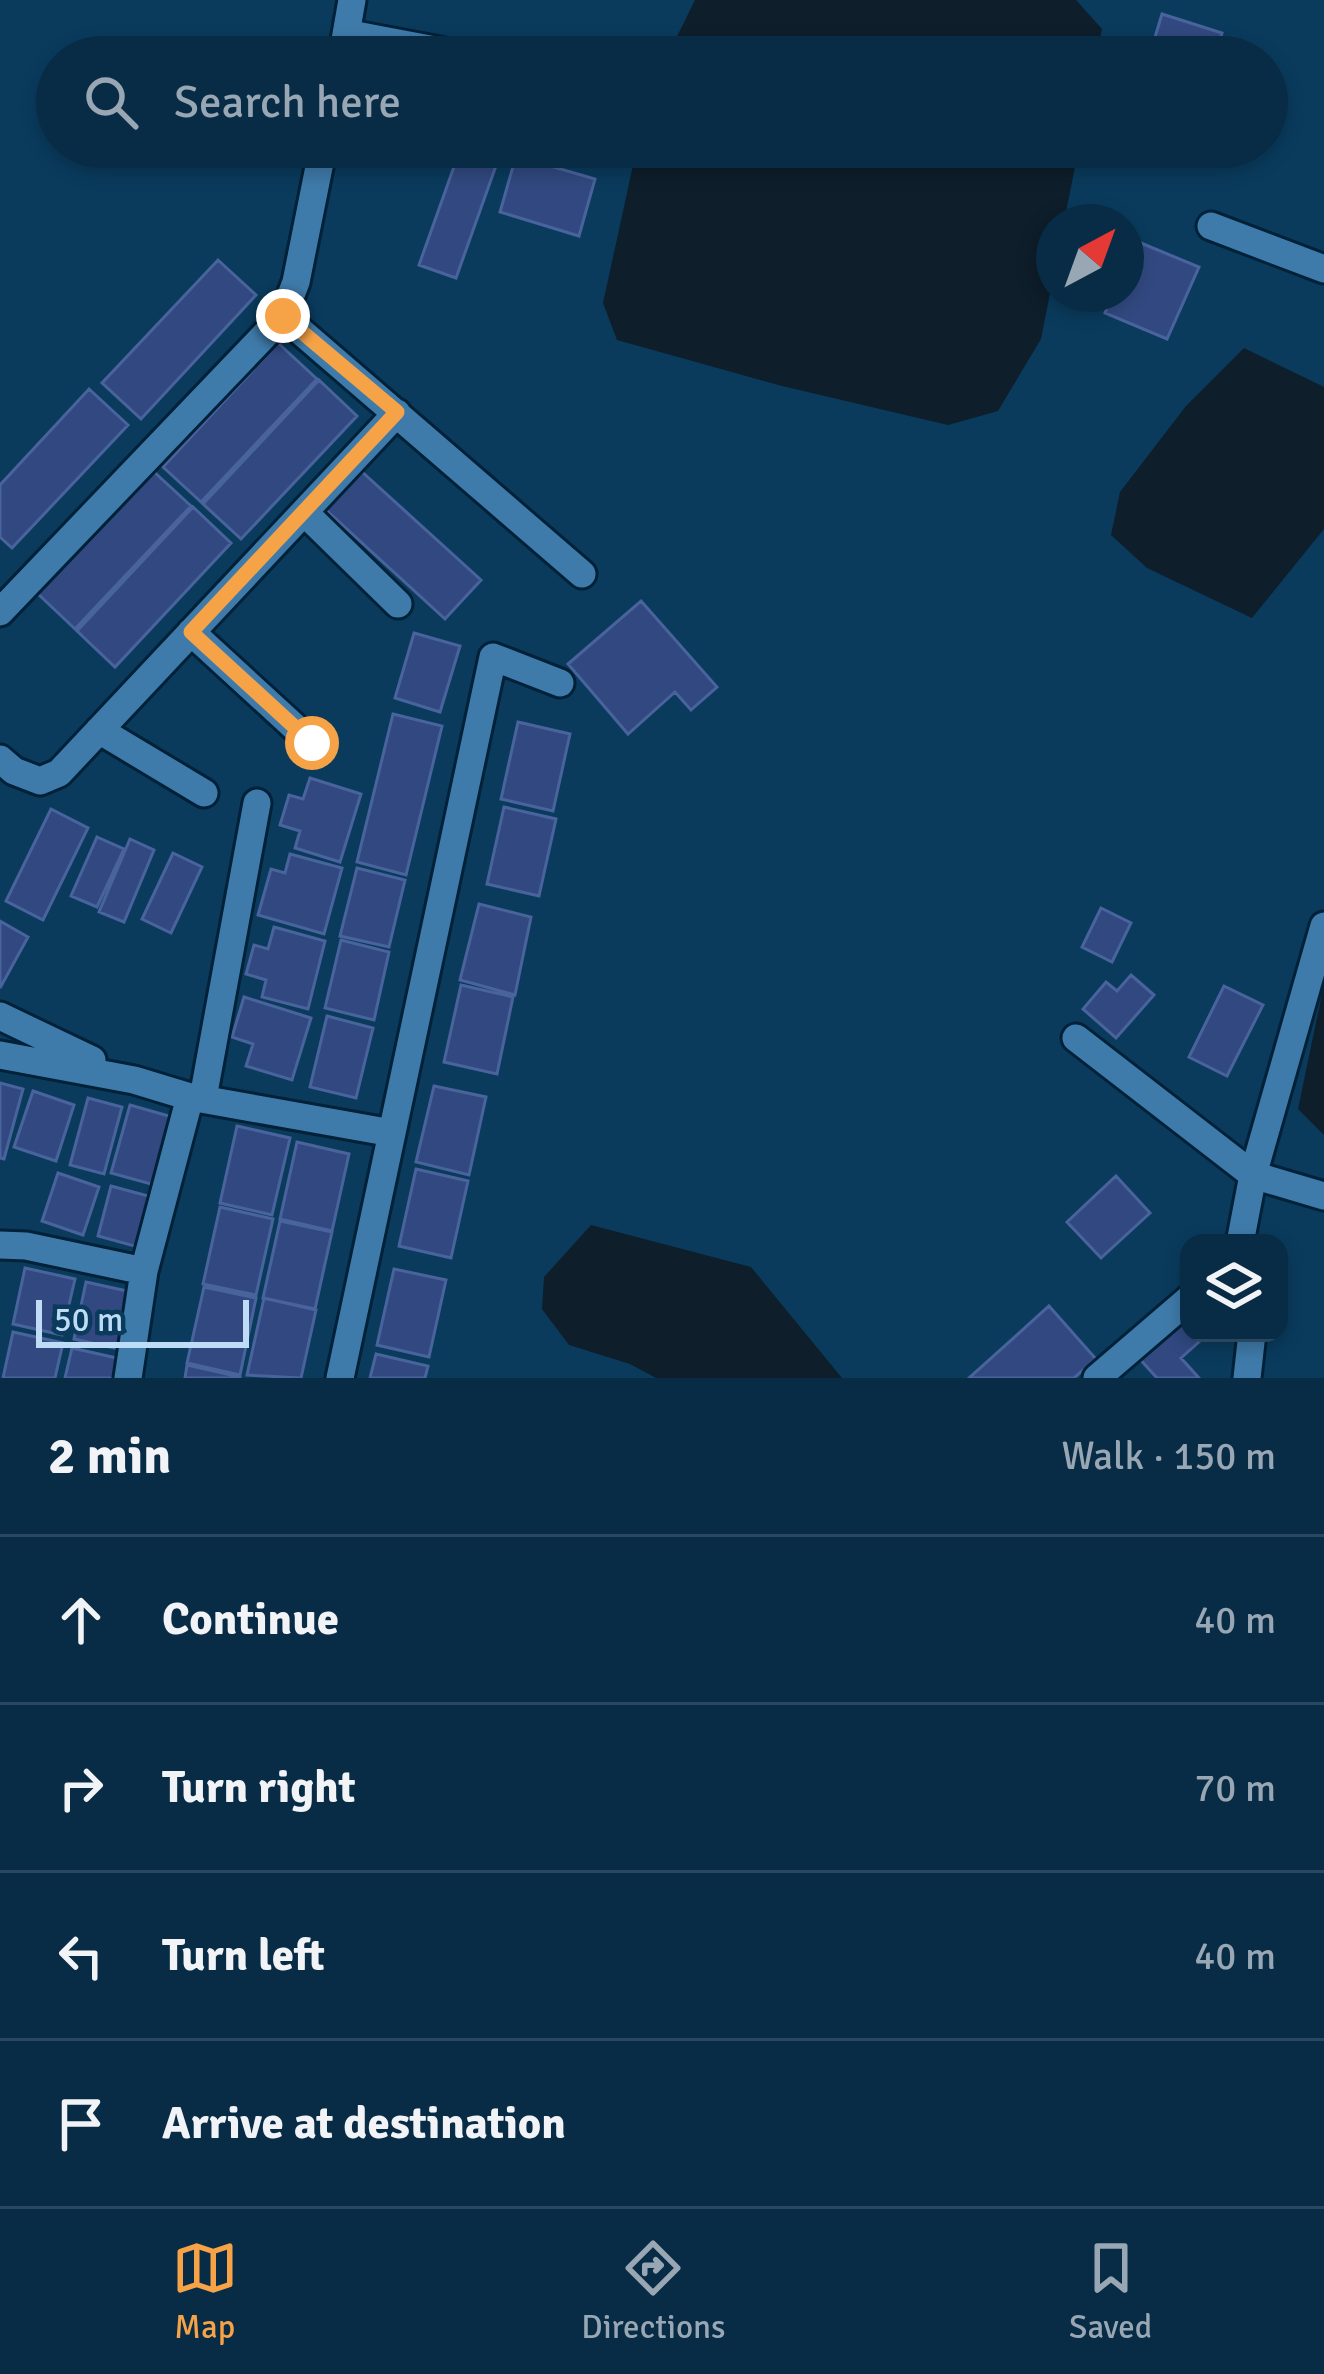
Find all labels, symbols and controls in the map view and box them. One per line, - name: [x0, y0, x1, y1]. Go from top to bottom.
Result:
- search box: [36, 36, 1288, 168]
- icon: search: [78, 69, 144, 135]
- text: Search here: [174, 75, 401, 130]
- north arrow: [1036, 204, 1144, 312]
- route end: [256, 289, 310, 343]
- route start: [285, 716, 339, 770]
- map controls: [1180, 1234, 1288, 1342]
- button: layers: [1180, 1234, 1288, 1342]
- scale bar: [36, 1294, 249, 1347]
- text: 50 m: [54, 1300, 123, 1341]
- text: 2 min: [48, 1425, 171, 1488]
- text: Walk · 150 m: [1062, 1432, 1276, 1480]
- icon: ahead: [48, 1587, 114, 1653]
- text: Continue: [162, 1592, 339, 1647]
- text: 40 m: [1194, 1596, 1276, 1644]
- icon: right: [48, 1755, 114, 1821]
- text: Turn right: [162, 1760, 356, 1815]
- text: 70 m: [1194, 1764, 1276, 1812]
- icon: left: [48, 1923, 114, 1989]
- text: Turn left: [162, 1928, 325, 1983]
- text: 40 m: [1194, 1932, 1276, 1980]
- icon: arrive: [48, 2091, 114, 2157]
- text: Arrive at destination: [162, 2096, 566, 2151]
- tab: Map: [172, 2235, 238, 2348]
- tab: Directions: [581, 2235, 726, 2348]
- tab: Saved: [1069, 2235, 1152, 2348]

